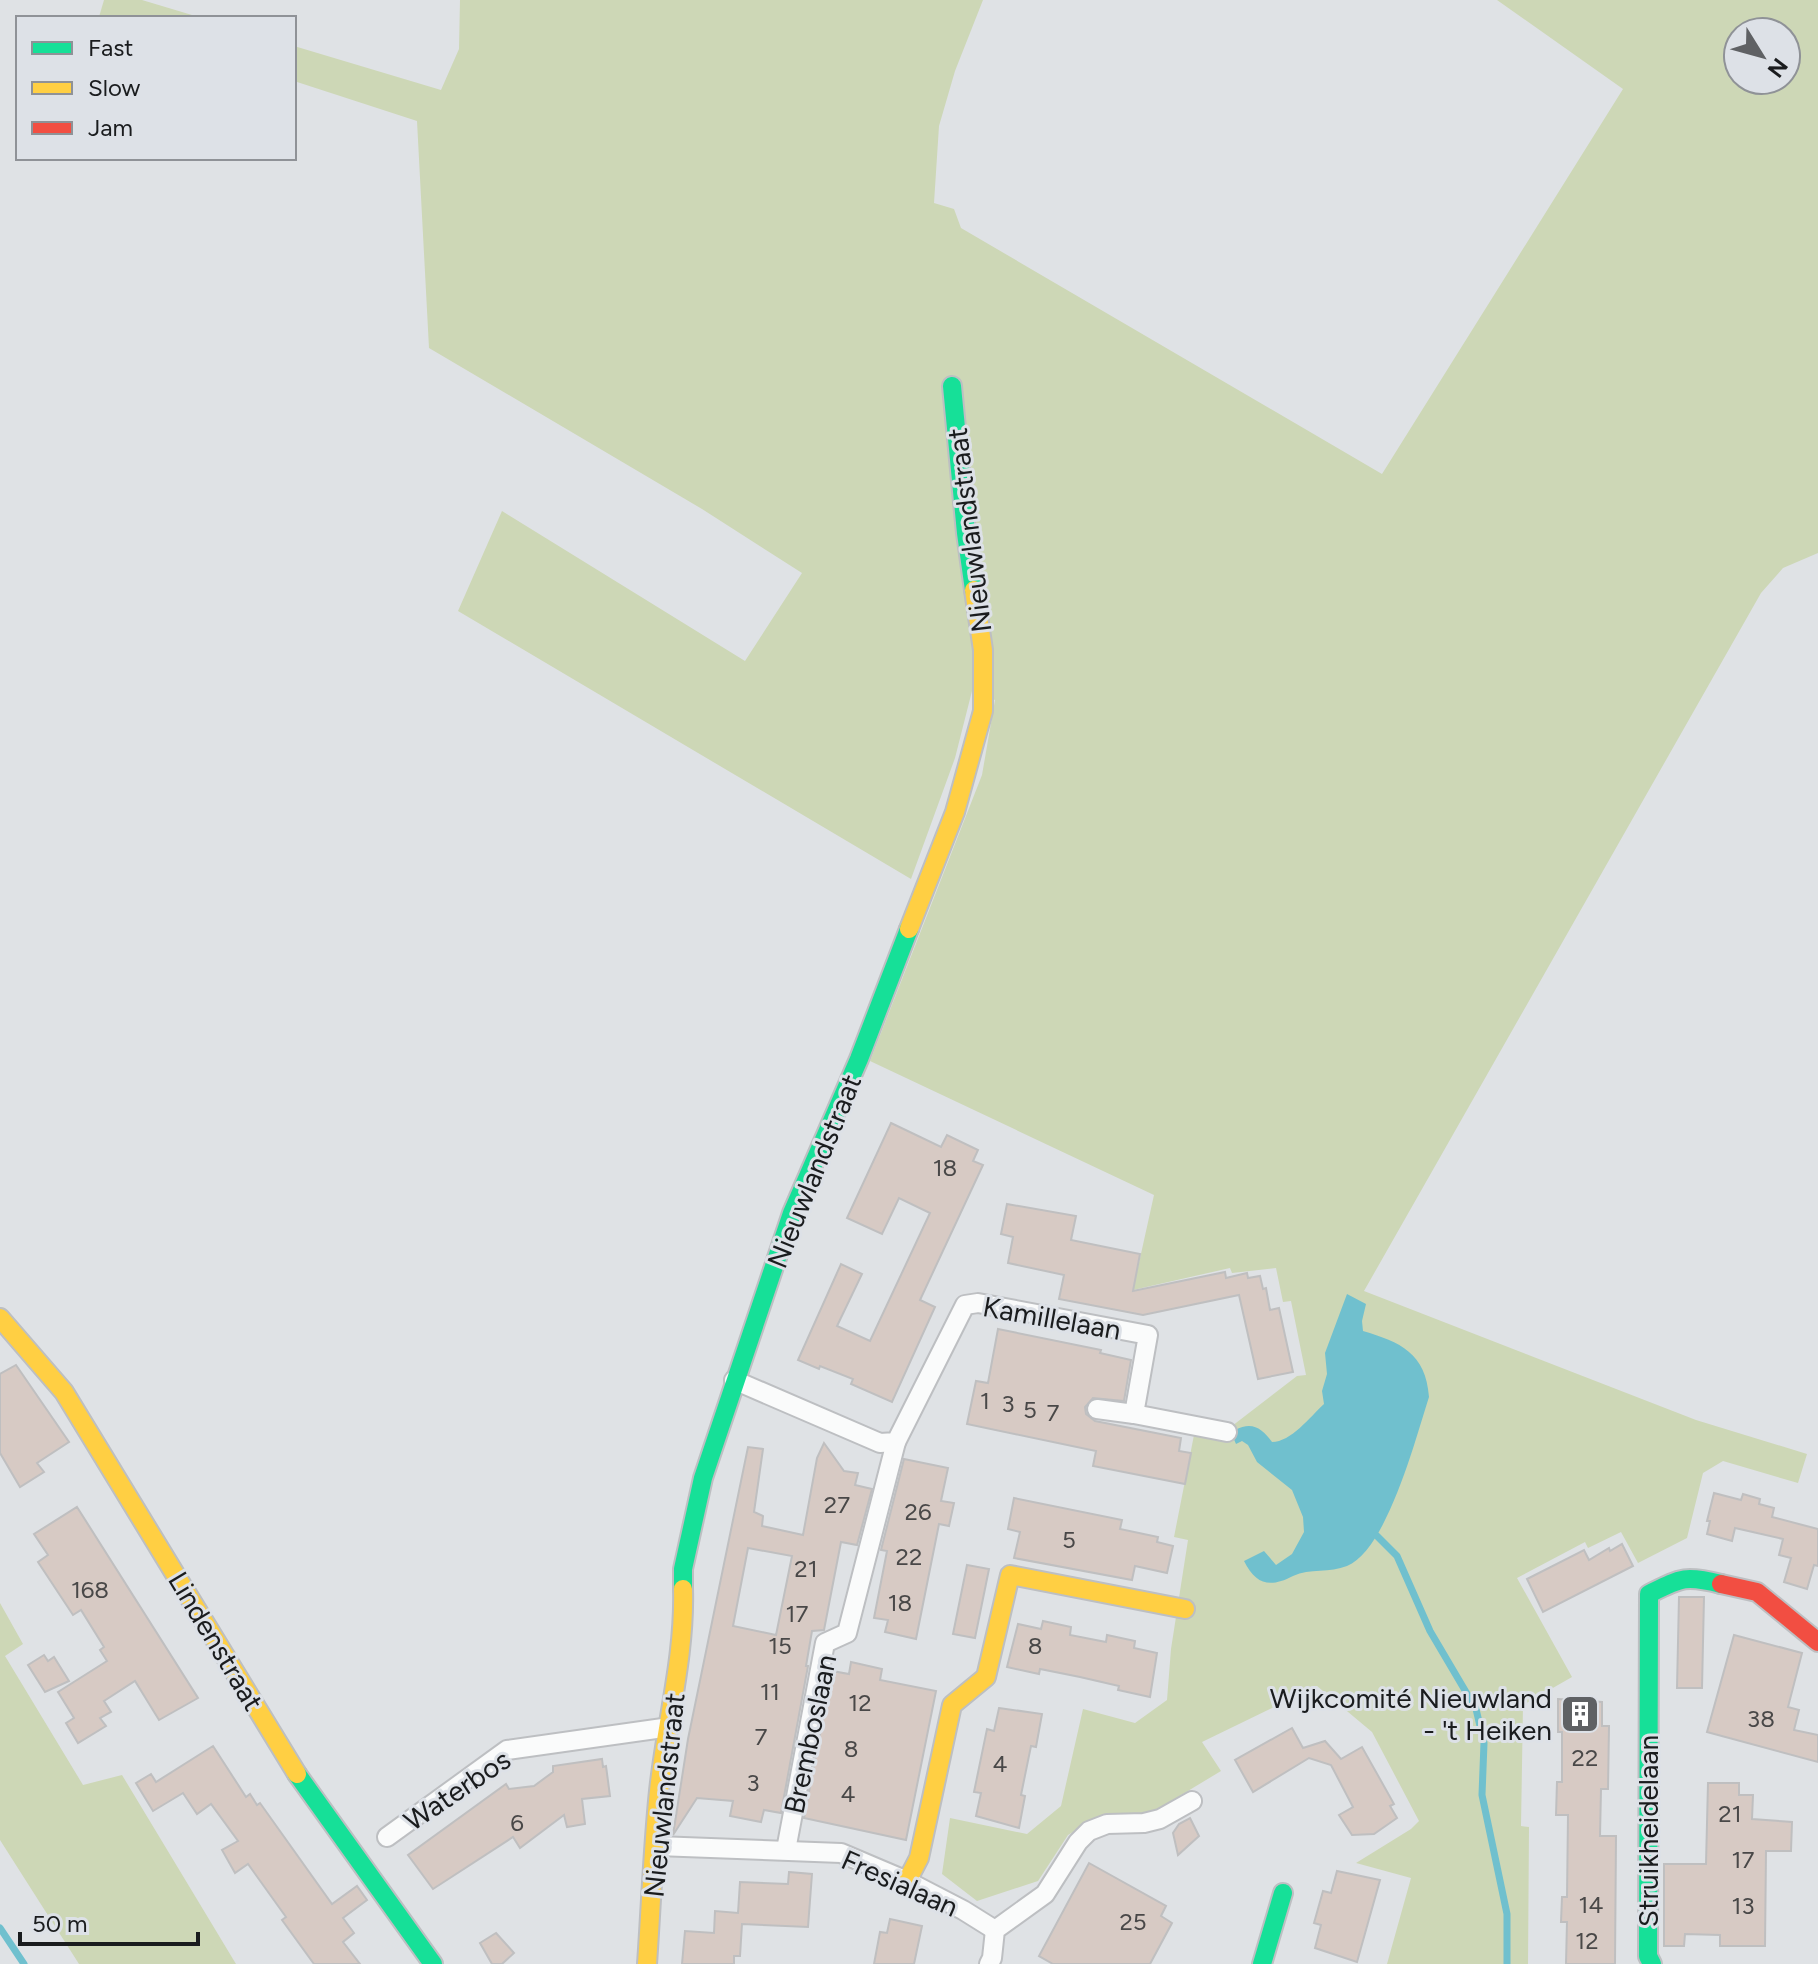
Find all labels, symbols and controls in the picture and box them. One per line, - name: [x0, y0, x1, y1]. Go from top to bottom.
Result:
- legend: [16, 16, 296, 160]
- north arrow: [1722, 16, 1802, 96]
- text: Fast: [88, 33, 133, 62]
- text: N: [1762, 53, 1793, 83]
- text: Slow: [88, 73, 141, 102]
- text: Jam: [88, 113, 133, 142]
- street label: Nieuwlandstraat: [940, 426, 998, 634]
- street label: Nieuwlandstraat: [760, 1069, 868, 1273]
- house number: 18: [933, 1153, 957, 1182]
- street label: Kamillelaan: [980, 1289, 1124, 1347]
- house number: 1: [980, 1386, 990, 1415]
- house number: 3: [1001, 1389, 1015, 1418]
- house number: 5: [1023, 1395, 1037, 1424]
- house number: 7: [1047, 1398, 1060, 1427]
- house number: 27: [824, 1490, 850, 1519]
- house number: 26: [905, 1497, 932, 1526]
- house number: 5: [1062, 1525, 1076, 1554]
- house number: 22: [896, 1542, 922, 1571]
- house number: 21: [794, 1554, 818, 1583]
- street label: Lindenstraat: [161, 1565, 271, 1717]
- house number: 168: [71, 1575, 109, 1604]
- house number: 18: [888, 1588, 912, 1617]
- house number: 17: [786, 1599, 809, 1628]
- house number: 15: [768, 1631, 792, 1660]
- house number: 8: [1028, 1631, 1042, 1660]
- street label: Bremboslaan: [777, 1651, 843, 1817]
- house number: 11: [760, 1677, 780, 1706]
- place label: Wijkcomité Nieuwland - 't Heiken: [1270, 1681, 1552, 1747]
- house number: 12: [848, 1688, 872, 1717]
- street label: Nieuwlandstraat: [636, 1691, 692, 1899]
- building icon: Wijkcomité Nieuwland - 't Heiken: [1559, 1693, 1601, 1735]
- house number: 38: [1747, 1704, 1775, 1733]
- house number: 7: [755, 1722, 768, 1751]
- house number: 8: [844, 1734, 858, 1763]
- street label: Struikheidelaan: [1631, 1735, 1665, 1927]
- street label: Waterbos: [397, 1742, 517, 1838]
- house number: 22: [1572, 1743, 1598, 1772]
- house number: 4: [993, 1749, 1008, 1778]
- house number: 3: [746, 1768, 760, 1797]
- house number: 4: [841, 1779, 856, 1808]
- house number: 21: [1718, 1799, 1742, 1828]
- house number: 6: [510, 1808, 524, 1837]
- street label: Fresialaan: [837, 1842, 963, 1924]
- house number: 17: [1732, 1845, 1755, 1874]
- house number: 14: [1579, 1890, 1603, 1919]
- house number: 13: [1732, 1891, 1754, 1920]
- scale bar: [20, 1896, 198, 1946]
- house number: 25: [1119, 1907, 1147, 1936]
- text: 50 m: [32, 1909, 88, 1938]
- house number: 12: [1575, 1926, 1599, 1955]

